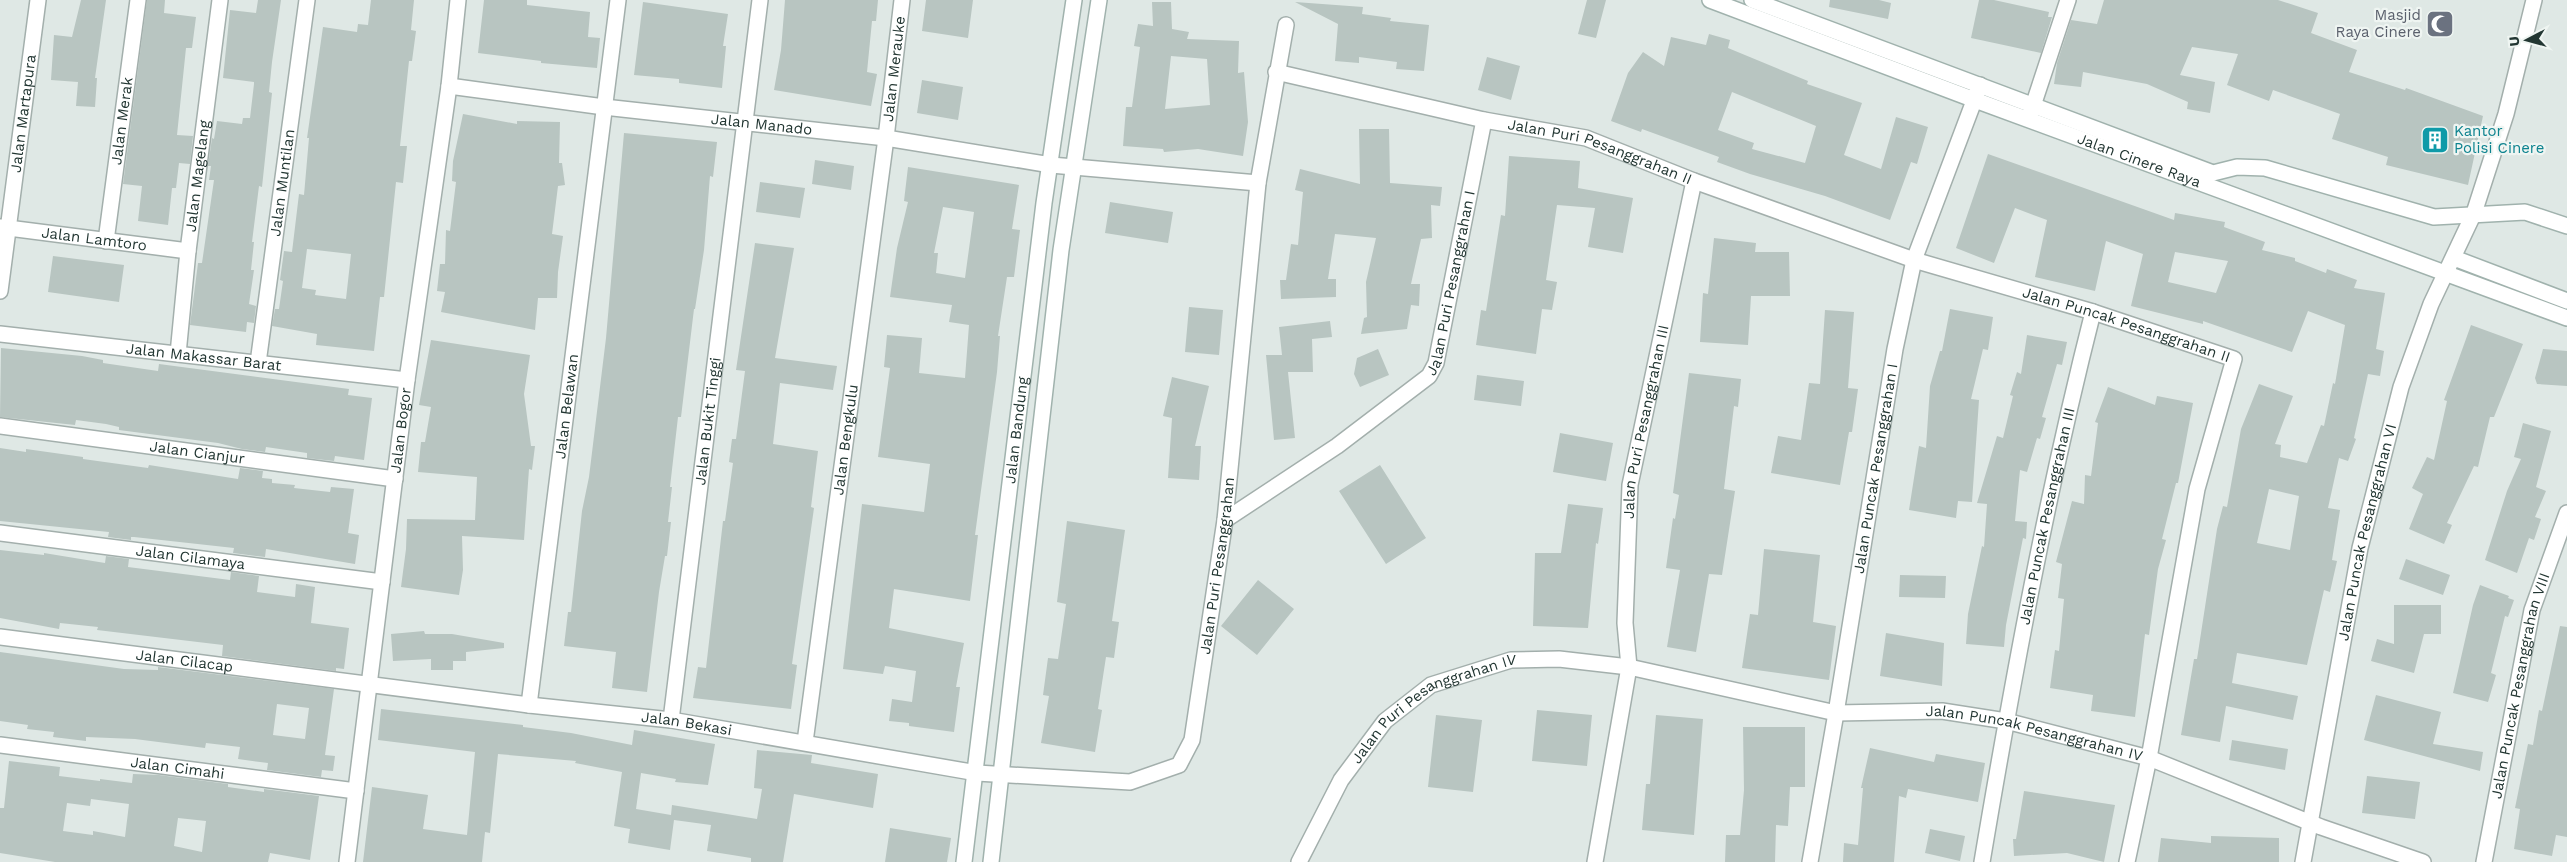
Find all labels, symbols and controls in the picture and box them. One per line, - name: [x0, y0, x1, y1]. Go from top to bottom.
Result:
- place label: Masjid Raya Cinere: [2335, 6, 2421, 41]
- mosque icon: Masjid Raya Cinere: [2425, 9, 2455, 39]
- street label: Jalan Merauke: [879, 15, 909, 123]
- north arrow: [2502, 15, 2552, 65]
- text: U: [2506, 36, 2523, 47]
- street label: Jalan Martapura: [7, 53, 40, 174]
- street label: Jalan Merak: [107, 75, 137, 166]
- street label: Jalan Manado: [710, 110, 813, 139]
- street label: Jalan Puri Pesanggrahan II: [1506, 115, 1695, 188]
- street label: Jalan Magelang: [182, 119, 214, 233]
- place label: Kantor Polisi Cinere: [2454, 122, 2544, 157]
- building icon: Kantor Polisi Cinere: [2420, 125, 2450, 155]
- street label: Jalan Muntilan: [266, 128, 298, 237]
- street label: Jalan Cinere Raya: [2075, 129, 2204, 192]
- street label: Jalan Puri Pesanggrahan I: [1422, 189, 1479, 379]
- street label: Jalan Lamtoro: [40, 223, 148, 255]
- street label: Jalan Puncak Pesanggrahan II: [2020, 283, 2233, 366]
- street label: Jalan Puri Pesanggrahan III: [1620, 323, 1672, 519]
- street label: Jalan Makassar Barat: [125, 339, 283, 375]
- street label: Jalan Belawan: [551, 353, 582, 460]
- street label: Jalan Bukit Tinggi: [691, 356, 725, 486]
- street label: Jalan Puncak Pesanggrahan I: [1850, 362, 1902, 575]
- street label: Jalan Bandung: [1001, 376, 1032, 485]
- street label: Jalan Bengkulu: [829, 383, 862, 496]
- street label: Jalan Bogor: [386, 386, 415, 474]
- street label: Jalan Puncak Pesanggrahan III: [2016, 406, 2079, 626]
- street label: Jalan Puncak Pesanggrahan VI: [2334, 422, 2400, 642]
- street label: Jalan Cianjur: [149, 437, 246, 468]
- street label: Jalan Puri Pesanggrahan: [1196, 476, 1238, 656]
- street label: Jalan Cilamaya: [135, 542, 247, 573]
- street label: Jalan Puncak Pesanggrahan VIII: [2487, 570, 2554, 800]
- street label: Jalan Cilacap: [135, 646, 234, 676]
- street label: Jalan Puri Pesanggrahan IV: [1347, 651, 1517, 767]
- street label: Jalan Puncak Pesanggrahan IV: [1925, 702, 2145, 765]
- street label: Jalan Bekasi: [640, 708, 733, 739]
- street label: Jalan Cimahi: [129, 753, 226, 783]

